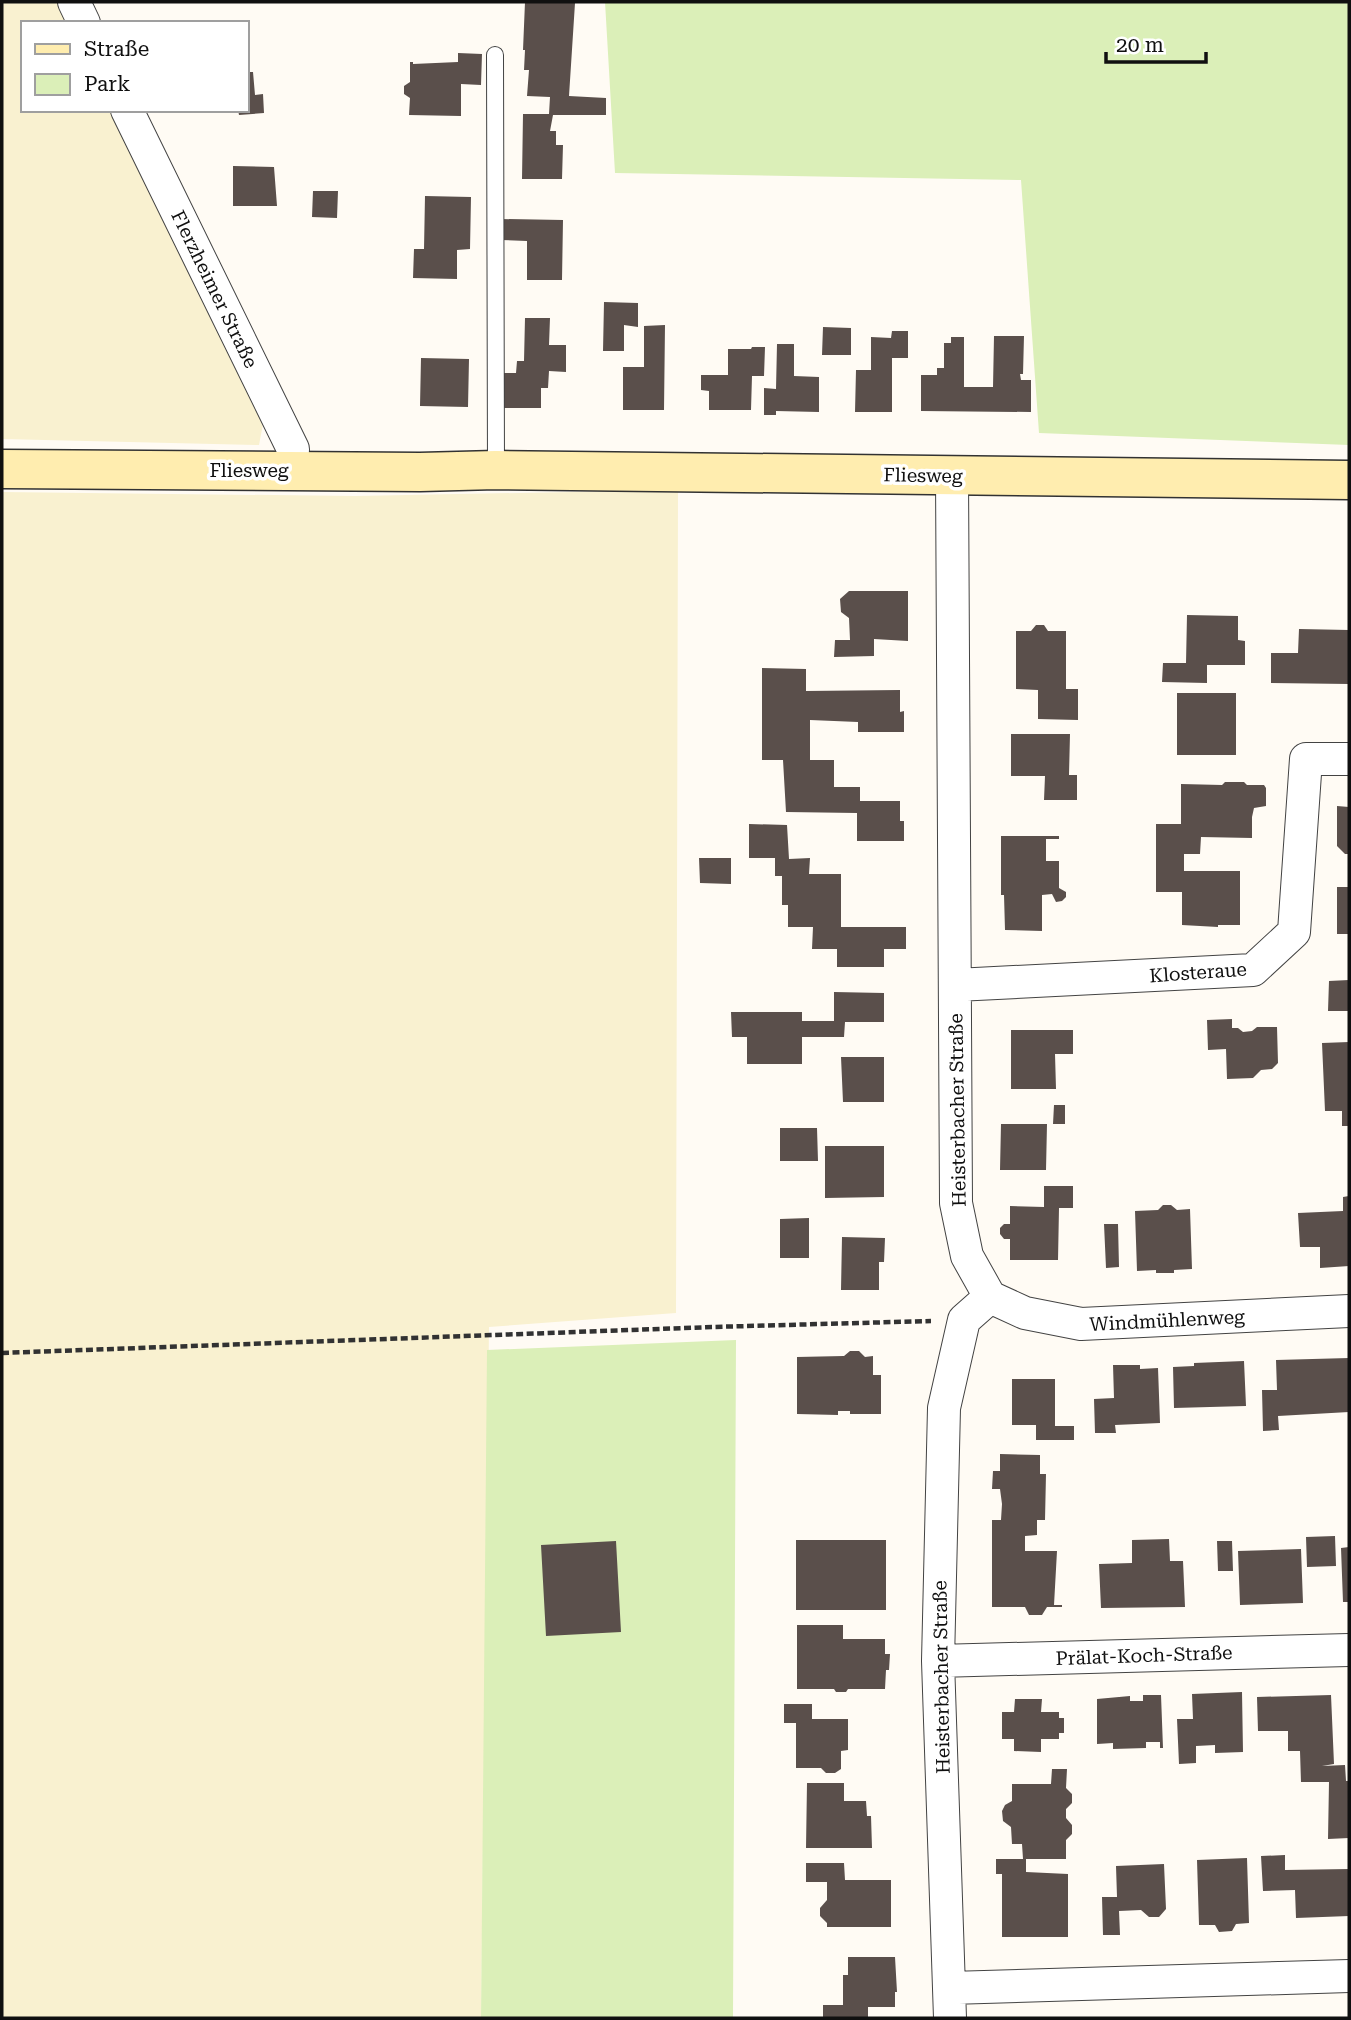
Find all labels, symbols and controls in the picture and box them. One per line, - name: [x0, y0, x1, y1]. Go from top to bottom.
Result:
- legend: [21, 21, 248, 112]
- scale bar: [1106, 21, 1206, 65]
- text: 20 m: [1116, 33, 1164, 57]
- text: Straße: [84, 37, 149, 61]
- text: Park: [84, 72, 130, 96]
- street label: Flerzheimer Straße: [166, 207, 263, 372]
- street label: Fliesweg: [209, 459, 289, 482]
- street label: Fliesweg: [883, 463, 963, 488]
- street label: Klosteraue: [1148, 958, 1248, 987]
- street label: Heisterbacher Straße: [944, 1013, 971, 1207]
- street label: Windmühlenweg: [1089, 1305, 1246, 1336]
- street label: Heisterbacher Straße: [928, 1580, 955, 1774]
- street label: Prälat-Koch-Straße: [1055, 1641, 1233, 1670]

